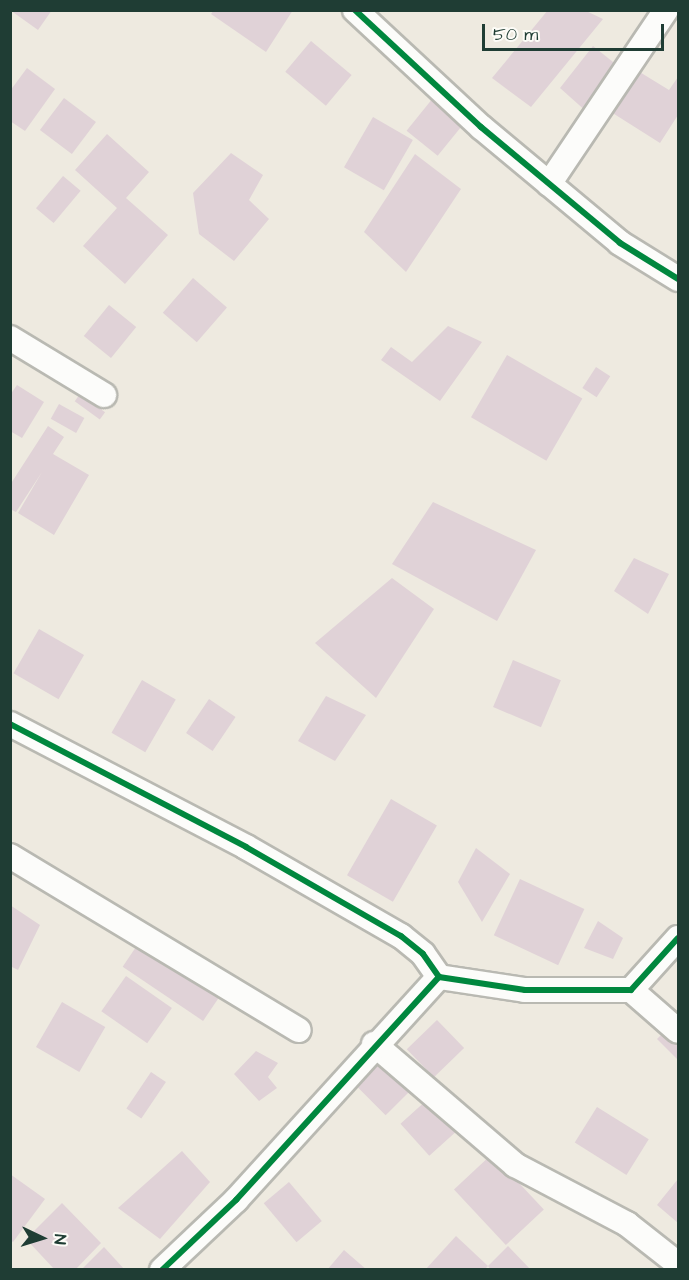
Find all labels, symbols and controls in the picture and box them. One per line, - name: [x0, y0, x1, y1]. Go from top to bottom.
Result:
- scale bar: [485, 12, 666, 50]
- text: 50 m: [493, 22, 538, 47]
- north arrow: [12, 1208, 72, 1268]
- text: N: [49, 1233, 71, 1245]

